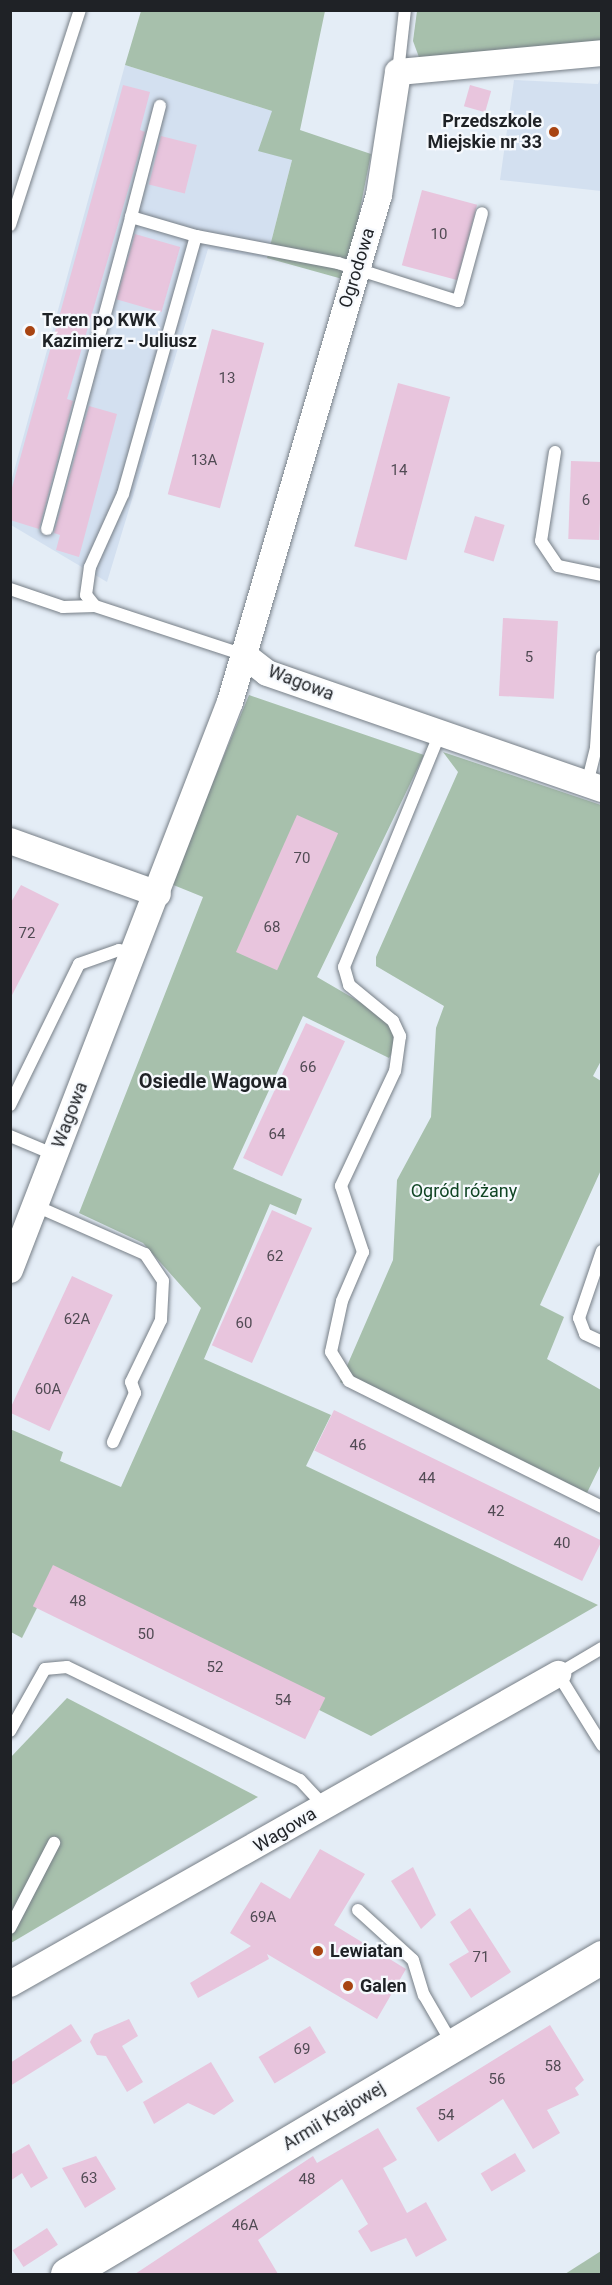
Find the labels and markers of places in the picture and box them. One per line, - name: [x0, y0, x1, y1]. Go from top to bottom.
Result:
- place label: Przedszkole Miejskie nr 33: [427, 111, 542, 154]
- marker: Przedszkole Miejskie nr 33: [547, 125, 561, 139]
- place label: Teren po KWK Kazimierz - Juliusz: [42, 310, 197, 352]
- marker: Teren po KWK Kazimierz - Juliusz: [23, 324, 37, 338]
- place label: Lewiatan: [330, 1940, 403, 1962]
- marker: Lewiatan: [311, 1944, 325, 1958]
- place label: Galen: [360, 1975, 406, 1997]
- marker: Galen: [341, 1979, 355, 1993]

